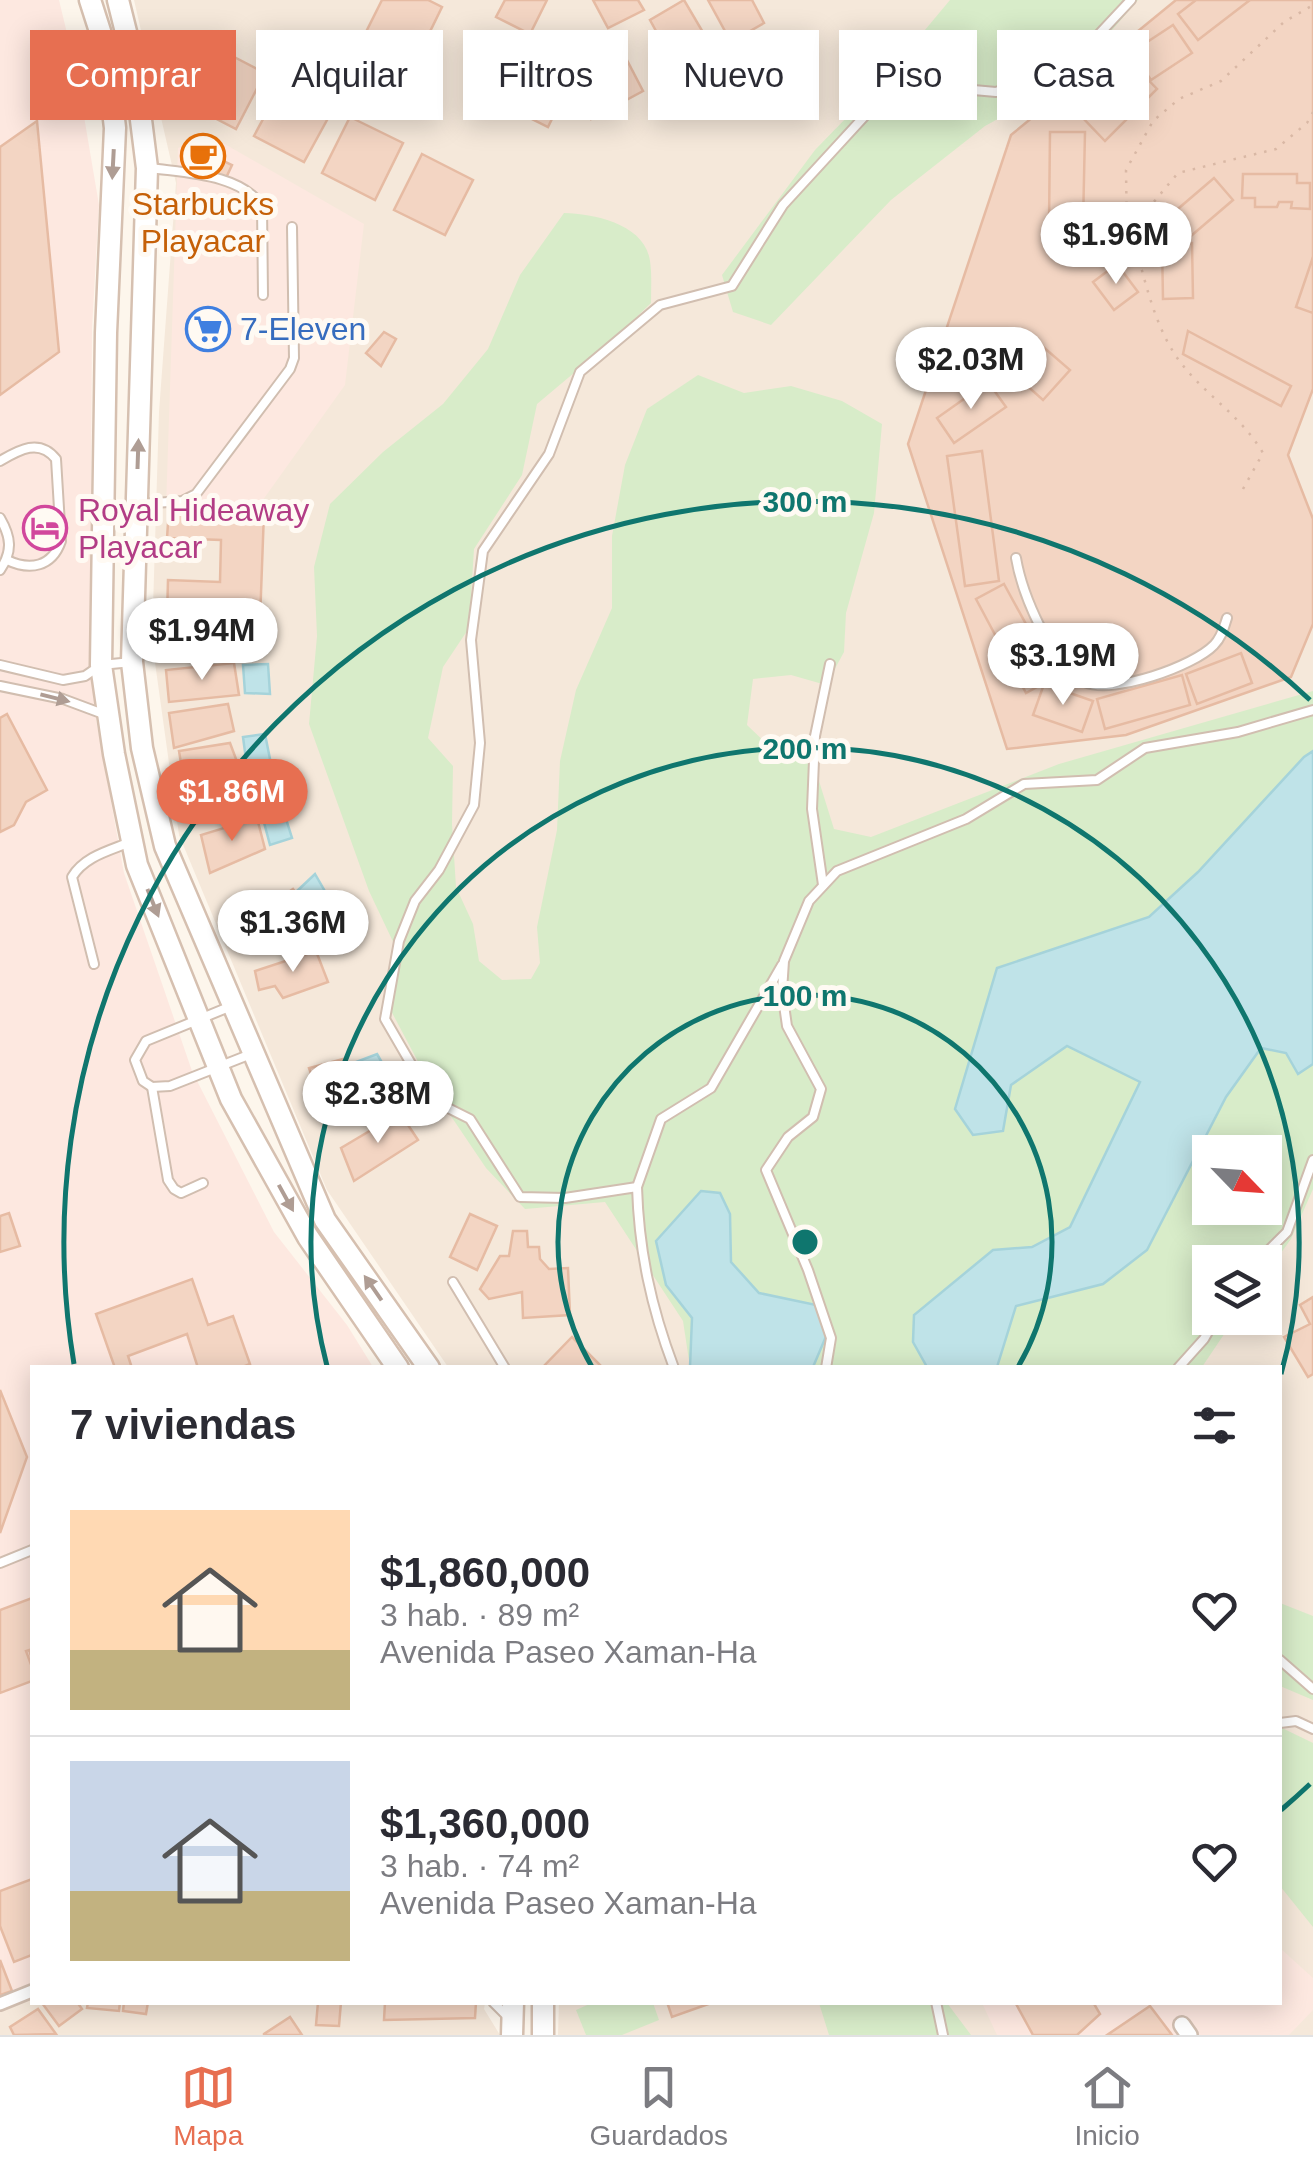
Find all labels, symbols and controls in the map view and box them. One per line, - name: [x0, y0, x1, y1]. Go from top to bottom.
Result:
- chip: Comprar: [30, 30, 236, 120]
- chip: Alquilar: [256, 30, 443, 120]
- chip: Filtros: [463, 30, 628, 120]
- chip: Nuevo: [648, 30, 819, 120]
- chip: Piso: [839, 30, 977, 120]
- chip: Casa: [997, 30, 1149, 120]
- cafe icon: Starbucks Playacar: [180, 133, 226, 179]
- one-way arrow: [105, 149, 121, 181]
- place label: Starbucks Playacar: [132, 186, 274, 259]
- pin: $1.96M: [1035, 202, 1197, 287]
- text: $1.96M: [1063, 216, 1169, 252]
- supermarket icon: 7-Eleven: [185, 306, 231, 352]
- place label: 7-Eleven: [240, 311, 366, 347]
- pin: $2.03M: [890, 327, 1052, 412]
- text: $2.03M: [918, 341, 1024, 377]
- one-way arrow: [130, 438, 146, 470]
- text: 300 m: [762, 485, 848, 518]
- place label: Royal Hideaway Playacar: [78, 492, 309, 565]
- hotel icon: Royal Hideaway Playacar: [22, 505, 68, 551]
- pin: $1.94M: [121, 598, 283, 683]
- text: $1.94M: [149, 612, 255, 648]
- pin: $3.19M: [982, 623, 1144, 708]
- text: $3.19M: [1010, 637, 1116, 673]
- one-way arrow: [40, 691, 71, 706]
- text: 200 m: [762, 732, 848, 765]
- pin: $1.86M: [151, 759, 313, 844]
- text: $1.86M: [179, 773, 285, 809]
- one-way arrow: [145, 888, 161, 918]
- pin: $1.36M: [212, 890, 374, 975]
- text: $1.36M: [240, 904, 346, 940]
- text: 100 m: [762, 979, 848, 1012]
- pin: $2.38M: [297, 1061, 459, 1146]
- text: $2.38M: [325, 1075, 431, 1111]
- north arrow: [1192, 1135, 1282, 1225]
- map controls: [1192, 1135, 1282, 1335]
- one-way arrow: [278, 1184, 295, 1213]
- centre of rings: [787, 1224, 823, 1260]
- button: layers: [1192, 1245, 1282, 1335]
- one-way arrow: [364, 1275, 383, 1301]
- icon: filters: [1187, 1398, 1242, 1453]
- text: 7 viviendas: [70, 1401, 296, 1448]
- text: $1,860,000: [380, 1549, 590, 1596]
- icon: home: [150, 1550, 270, 1670]
- icon: heart: [1187, 1583, 1242, 1638]
- text: 3 hab. · 89 m²: [380, 1597, 579, 1633]
- text: Avenida Paseo Xaman-Ha: [380, 1634, 757, 1670]
- text: $1,360,000: [380, 1800, 590, 1847]
- icon: home: [150, 1801, 270, 1921]
- icon: heart: [1187, 1834, 1242, 1889]
- text: 3 hab. · 74 m²: [380, 1848, 579, 1884]
- text: Avenida Paseo Xaman-Ha: [380, 1885, 757, 1921]
- tab: Mapa: [173, 2060, 243, 2152]
- tab: Guardados: [590, 2060, 728, 2152]
- tab: Inicio: [1074, 2060, 1140, 2152]

